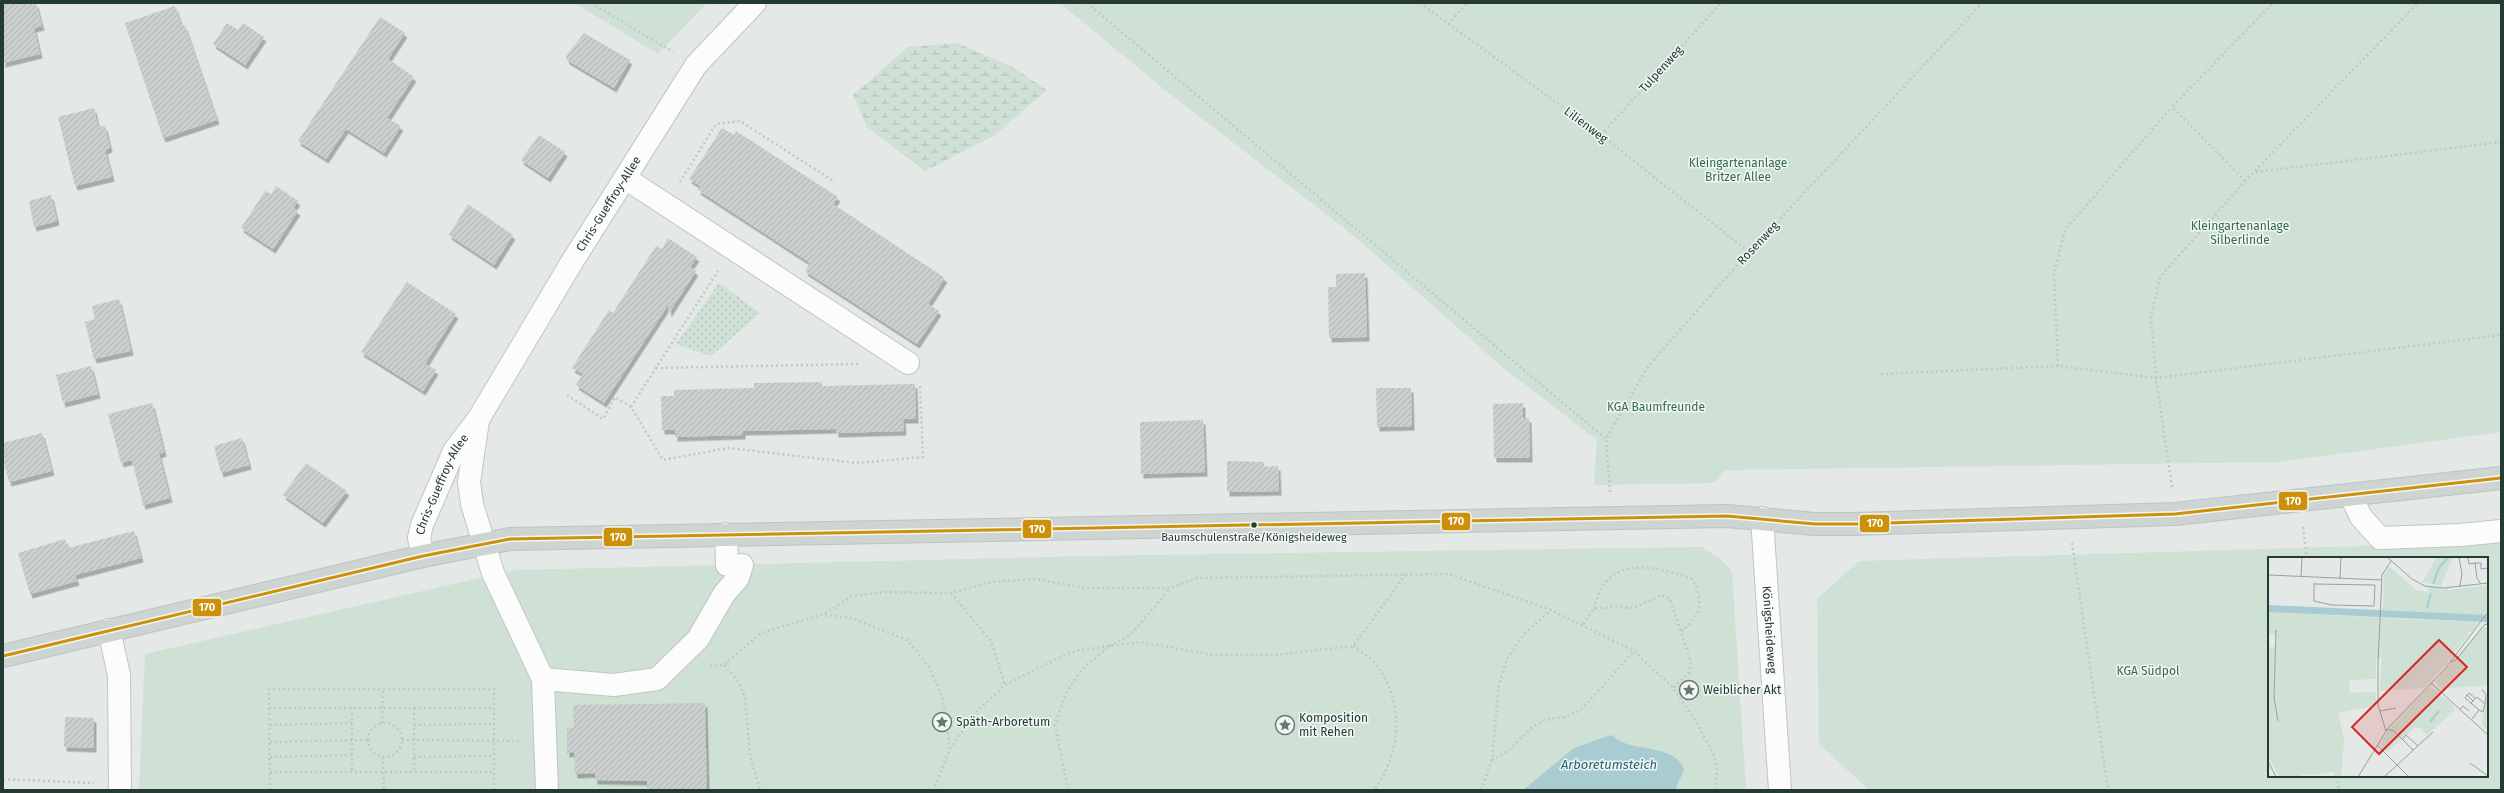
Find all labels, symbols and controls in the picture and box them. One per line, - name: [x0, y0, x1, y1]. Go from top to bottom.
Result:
- street label: Tulpenweg: [1636, 42, 1686, 95]
- street label: Lilienweg: [1561, 104, 1611, 146]
- street label: Chris-Gueffroy-Allee: [573, 154, 644, 254]
- park label: Kleingartenanlage Britzer Allee: [1689, 156, 1787, 184]
- street label: Rosenweg: [1734, 218, 1782, 268]
- park label: Kleingartenanlage Silberlinde: [2191, 219, 2289, 247]
- park label: KGA Baumfreunde: [1607, 400, 1705, 414]
- street label: Chris-Gueffroy-Allee: [413, 431, 471, 536]
- line badge: 170: [2278, 491, 2308, 511]
- text: 170: [2285, 495, 2302, 508]
- line badge: 170: [1441, 512, 1471, 531]
- line badge: 170: [1859, 514, 1890, 533]
- text: 170: [1448, 515, 1465, 528]
- text: 170: [1867, 517, 1884, 530]
- line badge: 170: [1022, 519, 1052, 539]
- marker: Baumschulenstraße/Königsheideweg: [1249, 520, 1259, 530]
- text: 170: [1029, 523, 1046, 536]
- line badge: 170: [603, 527, 633, 547]
- text: 170: [610, 531, 627, 544]
- place label: Baumschulenstraße/Königsheideweg: [1161, 531, 1347, 544]
- inset map: [2268, 557, 2488, 777]
- street label: Königsheideweg: [1759, 585, 1779, 675]
- line badge: 170: [192, 598, 222, 617]
- text: 170: [199, 601, 216, 614]
- park label: KGA Südpol: [2117, 664, 2180, 678]
- place icon: Weiblicher Akt: [1678, 679, 1700, 701]
- place label: Weiblicher Akt: [1703, 683, 1782, 697]
- place icon: Späth-Arboretum: [931, 711, 953, 733]
- place label: Komposition mit Rehen: [1299, 711, 1368, 739]
- place icon: Komposition mit Rehen: [1274, 714, 1296, 736]
- place label: Späth-Arboretum: [956, 715, 1050, 729]
- water label: Arboretumsteich: [1560, 757, 1657, 772]

